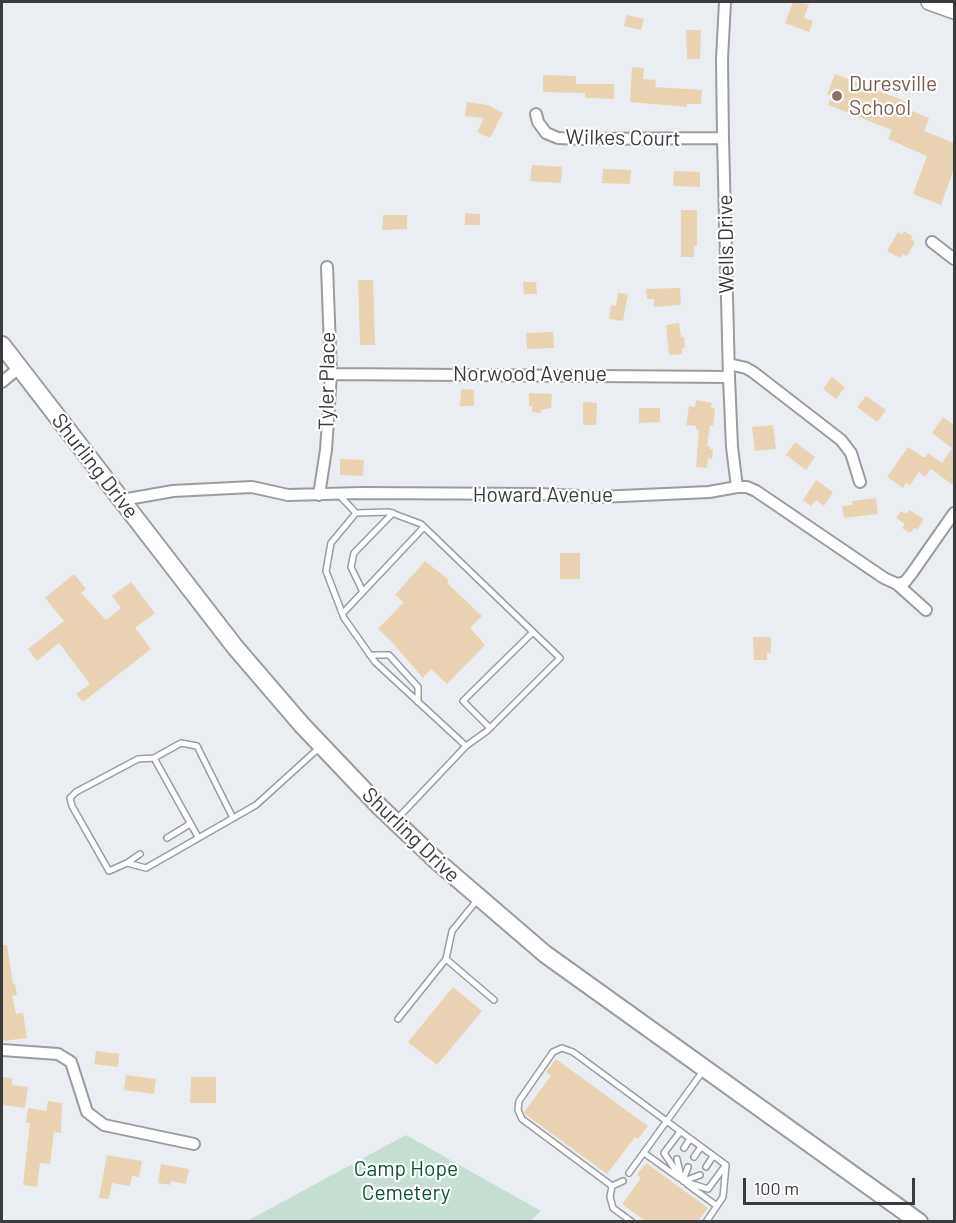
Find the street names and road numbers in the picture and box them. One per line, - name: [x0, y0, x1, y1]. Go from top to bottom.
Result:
- street label: Wilkes Court: [565, 124, 681, 152]
- street label: Wells Drive: [713, 194, 739, 294]
- street label: Tyler Place: [314, 331, 340, 431]
- street label: Norwood Avenue: [453, 361, 607, 387]
- street label: Shurling Drive: [46, 409, 144, 523]
- street label: Howard Avenue: [473, 482, 613, 508]
- street label: Shurling Drive: [357, 782, 465, 888]

